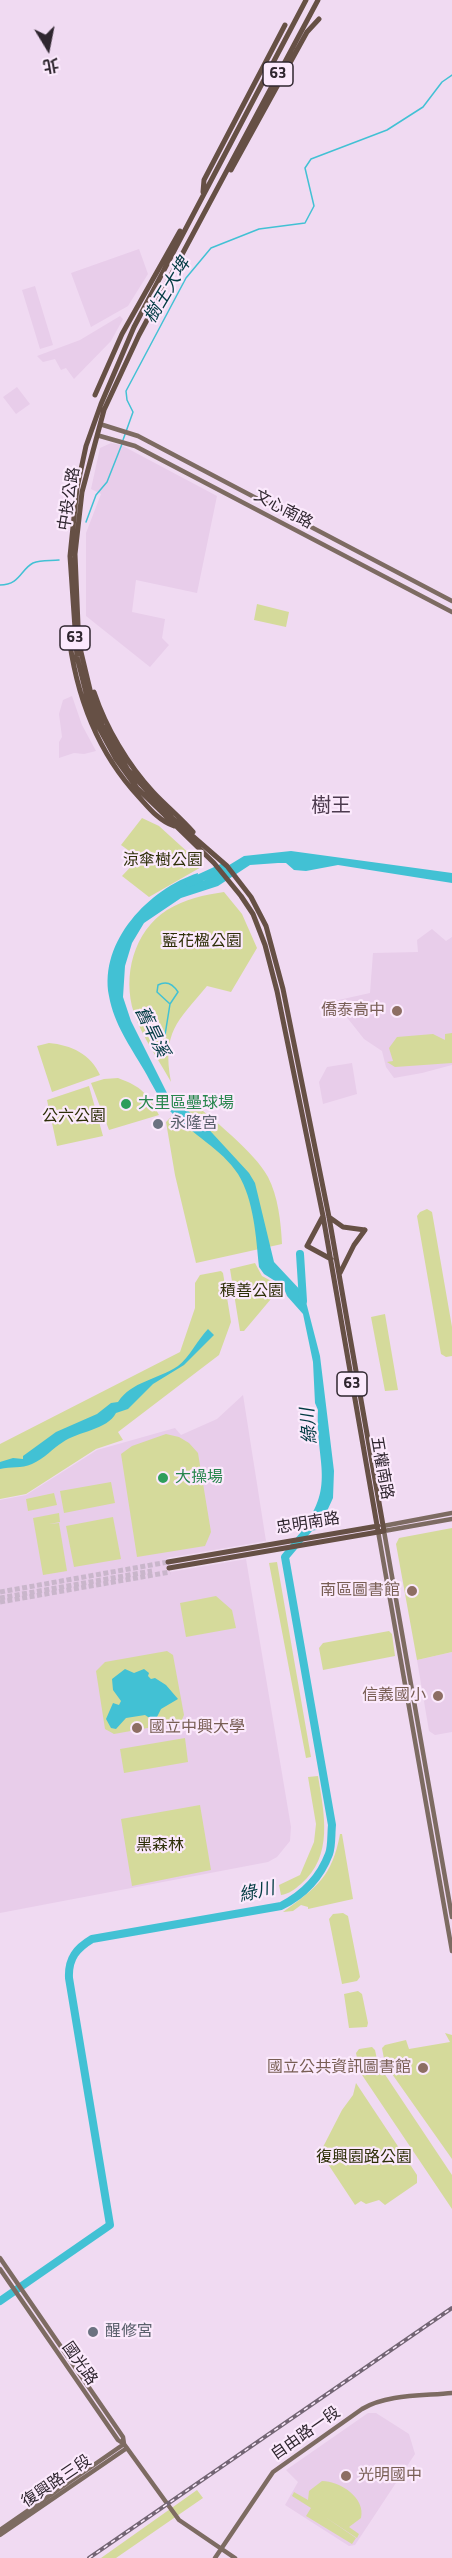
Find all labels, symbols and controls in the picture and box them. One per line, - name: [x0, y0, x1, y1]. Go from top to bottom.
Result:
- north arrow: [18, 18, 78, 78]
- text: 北: [41, 53, 61, 79]
- road number: 63: [263, 62, 293, 86]
- water label: 樹王大埤: [140, 255, 196, 327]
- street label: 中投公路: [56, 466, 84, 532]
- street label: 文心南路: [250, 487, 316, 533]
- road number: 63: [60, 626, 90, 650]
- district label: 樹王: [311, 795, 351, 819]
- park label: 涼傘樹公園: [123, 851, 203, 871]
- park label: 藍花楹公園: [162, 932, 242, 952]
- place label: 僑泰高中: [321, 1001, 385, 1021]
- water label: 舊旱溪: [129, 1003, 173, 1061]
- marker: 僑泰高中: [390, 1004, 404, 1018]
- place label: 大里區壘球場: [138, 1094, 234, 1114]
- marker: 大里區壘球場: [119, 1097, 133, 1111]
- park label: 公六公園: [42, 1107, 106, 1127]
- place label: 永隆宮: [170, 1114, 218, 1134]
- marker: 永隆宮: [151, 1117, 165, 1131]
- park label: 積善公園: [220, 1282, 284, 1302]
- road number: 63: [337, 1372, 367, 1396]
- water label: 綠川: [298, 1407, 322, 1445]
- street label: 五權南路: [366, 1435, 396, 1501]
- place label: 大操場: [175, 1468, 223, 1488]
- marker: 大操場: [156, 1471, 170, 1485]
- street label: 忠明南路: [275, 1510, 341, 1538]
- place label: 南區圖書館: [320, 1581, 400, 1601]
- marker: 南區圖書館: [405, 1584, 419, 1598]
- place label: 信義國小: [362, 1686, 426, 1706]
- marker: 信義國小: [431, 1689, 445, 1703]
- place label: 國立中興大學: [149, 1718, 245, 1738]
- marker: 國立中興大學: [130, 1721, 144, 1735]
- park label: 黑森林: [136, 1836, 184, 1856]
- water label: 綠川: [237, 1878, 277, 1908]
- place label: 國立公共資訊圖書館: [267, 2058, 411, 2078]
- marker: 國立公共資訊圖書館: [416, 2061, 430, 2075]
- park label: 復興園路公園: [316, 2148, 412, 2168]
- place label: 醒修宮: [105, 2322, 153, 2342]
- marker: 醒修宮: [86, 2325, 100, 2339]
- street label: 國光路: [57, 2339, 101, 2389]
- street label: 自由路一段: [268, 2403, 344, 2465]
- street label: 復興路三段: [18, 2452, 96, 2512]
- place label: 光明國中: [358, 2466, 422, 2486]
- marker: 光明國中: [339, 2469, 353, 2483]

